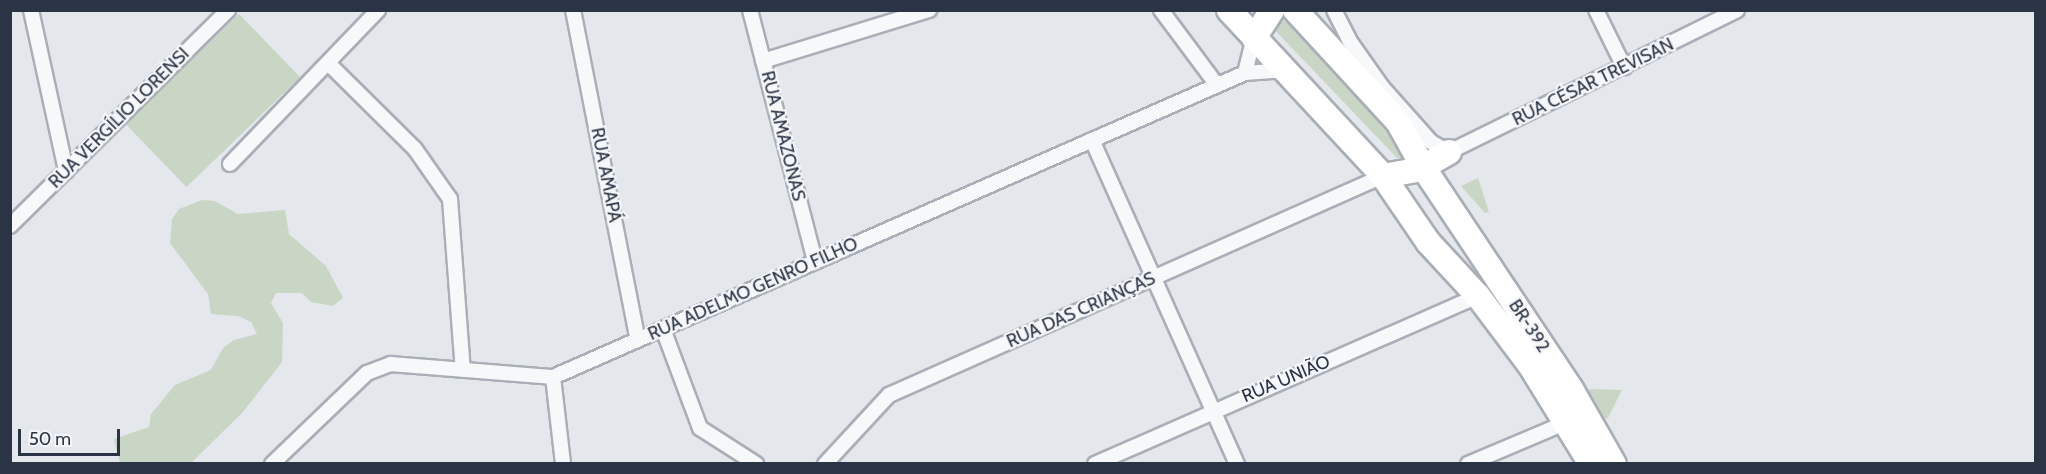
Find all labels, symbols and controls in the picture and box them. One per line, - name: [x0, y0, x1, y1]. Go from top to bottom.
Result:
- street label: RUA CÉSAR TREVISAN: [1509, 34, 1677, 130]
- street label: RUA VERGÍLIO LORENSI: [44, 43, 194, 193]
- street label: RUA AMAZONAS: [756, 69, 810, 203]
- street label: RUA AMAPÁ: [586, 126, 626, 224]
- street label: RUA ADELMO GENRO FILHO: [645, 233, 861, 345]
- street label: RUA DAS CRIANÇAS: [1003, 268, 1159, 352]
- street label: BR-392: [1504, 296, 1554, 356]
- street label: RUA UNIÃO: [1239, 351, 1333, 407]
- scale bar: [21, 417, 123, 455]
- text: 50 m: [29, 428, 71, 450]

